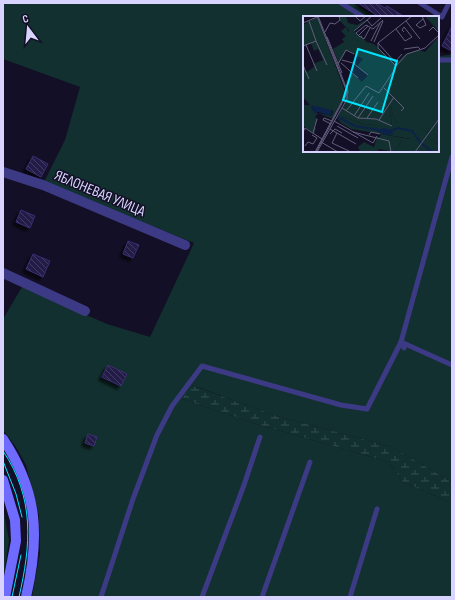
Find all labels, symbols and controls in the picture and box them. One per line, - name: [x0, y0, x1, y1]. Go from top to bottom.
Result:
- north arrow: [8, 8, 48, 48]
- text: С: [21, 12, 30, 26]
- inset map: [303, 16, 439, 152]
- street label: ЯБЛОНЕВАЯ УЛИЦА: [52, 166, 149, 221]

